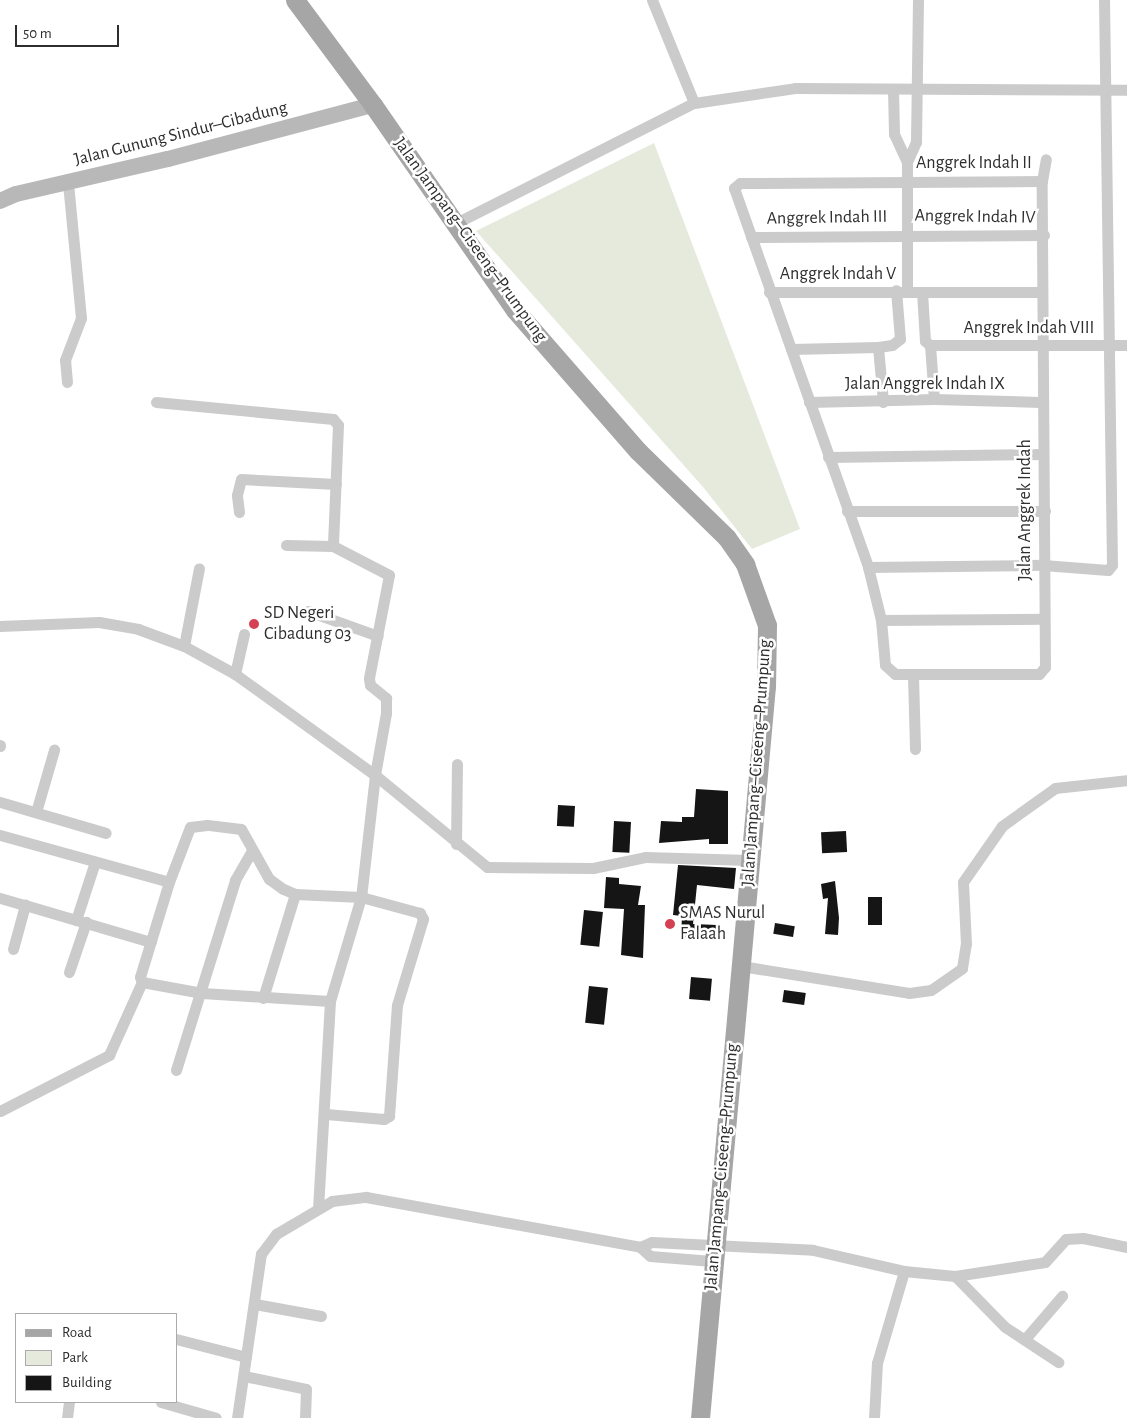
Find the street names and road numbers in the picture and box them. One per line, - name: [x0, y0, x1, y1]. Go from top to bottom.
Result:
- street label: Jalan Gunung Sindur–Cibadung: [72, 97, 290, 171]
- street label: Jalan Jampang–Ciseeng–Prumpung: [388, 133, 552, 347]
- street label: Anggrek Indah II: [916, 152, 1032, 174]
- street label: Anggrek Indah IV: [914, 205, 1036, 229]
- street label: Anggrek Indah III: [766, 206, 888, 230]
- street label: Anggrek Indah V: [780, 263, 896, 285]
- street label: Anggrek Indah VIII: [964, 317, 1094, 339]
- street label: Jalan Anggrek Indah IX: [845, 373, 1005, 395]
- street label: Jalan Anggrek Indah: [1014, 439, 1036, 581]
- street label: Jalan Jampang–Ciseeng–Prumpung: [738, 639, 776, 887]
- street label: Jalan Jampang–Ciseeng–Prumpung: [700, 1043, 744, 1291]

